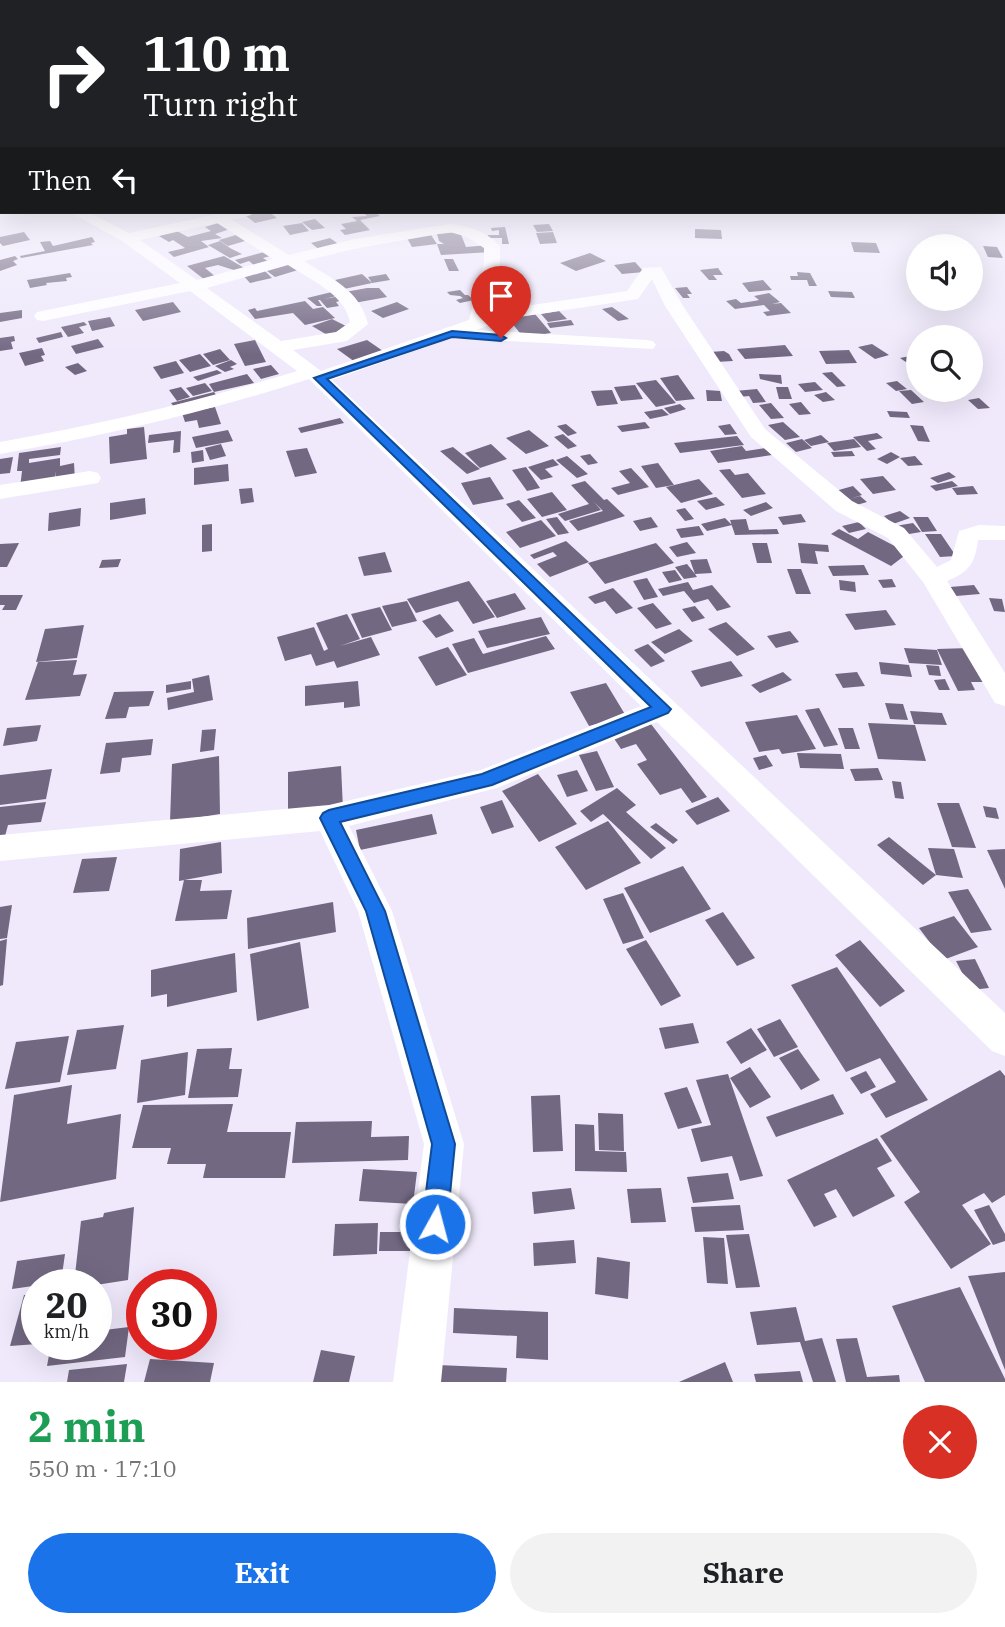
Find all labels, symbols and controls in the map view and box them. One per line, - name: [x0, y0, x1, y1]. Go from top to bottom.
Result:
- text: 110 m: [143, 21, 290, 84]
- icon: right: [28, 28, 119, 119]
- text: Turn right: [143, 83, 298, 125]
- icon: left: [106, 161, 144, 199]
- text: Then: [28, 163, 92, 197]
- map controls: [906, 234, 983, 402]
- button: sound: [906, 234, 983, 311]
- pin: [471, 266, 531, 338]
- icon: arrive: [482, 277, 520, 315]
- button: search: [906, 325, 983, 402]
- position arrow: [398, 1187, 472, 1261]
- speed limit sign: 30: [126, 1269, 217, 1360]
- text: 20: [45, 1282, 88, 1328]
- text: km/h: [44, 1320, 89, 1343]
- text: 2 min: [28, 1399, 146, 1454]
- button: close: [903, 1405, 977, 1479]
- text: 550 m · 17:10: [28, 1453, 177, 1483]
- button: Exit: [28, 1533, 496, 1613]
- button: Share: [510, 1533, 977, 1613]

